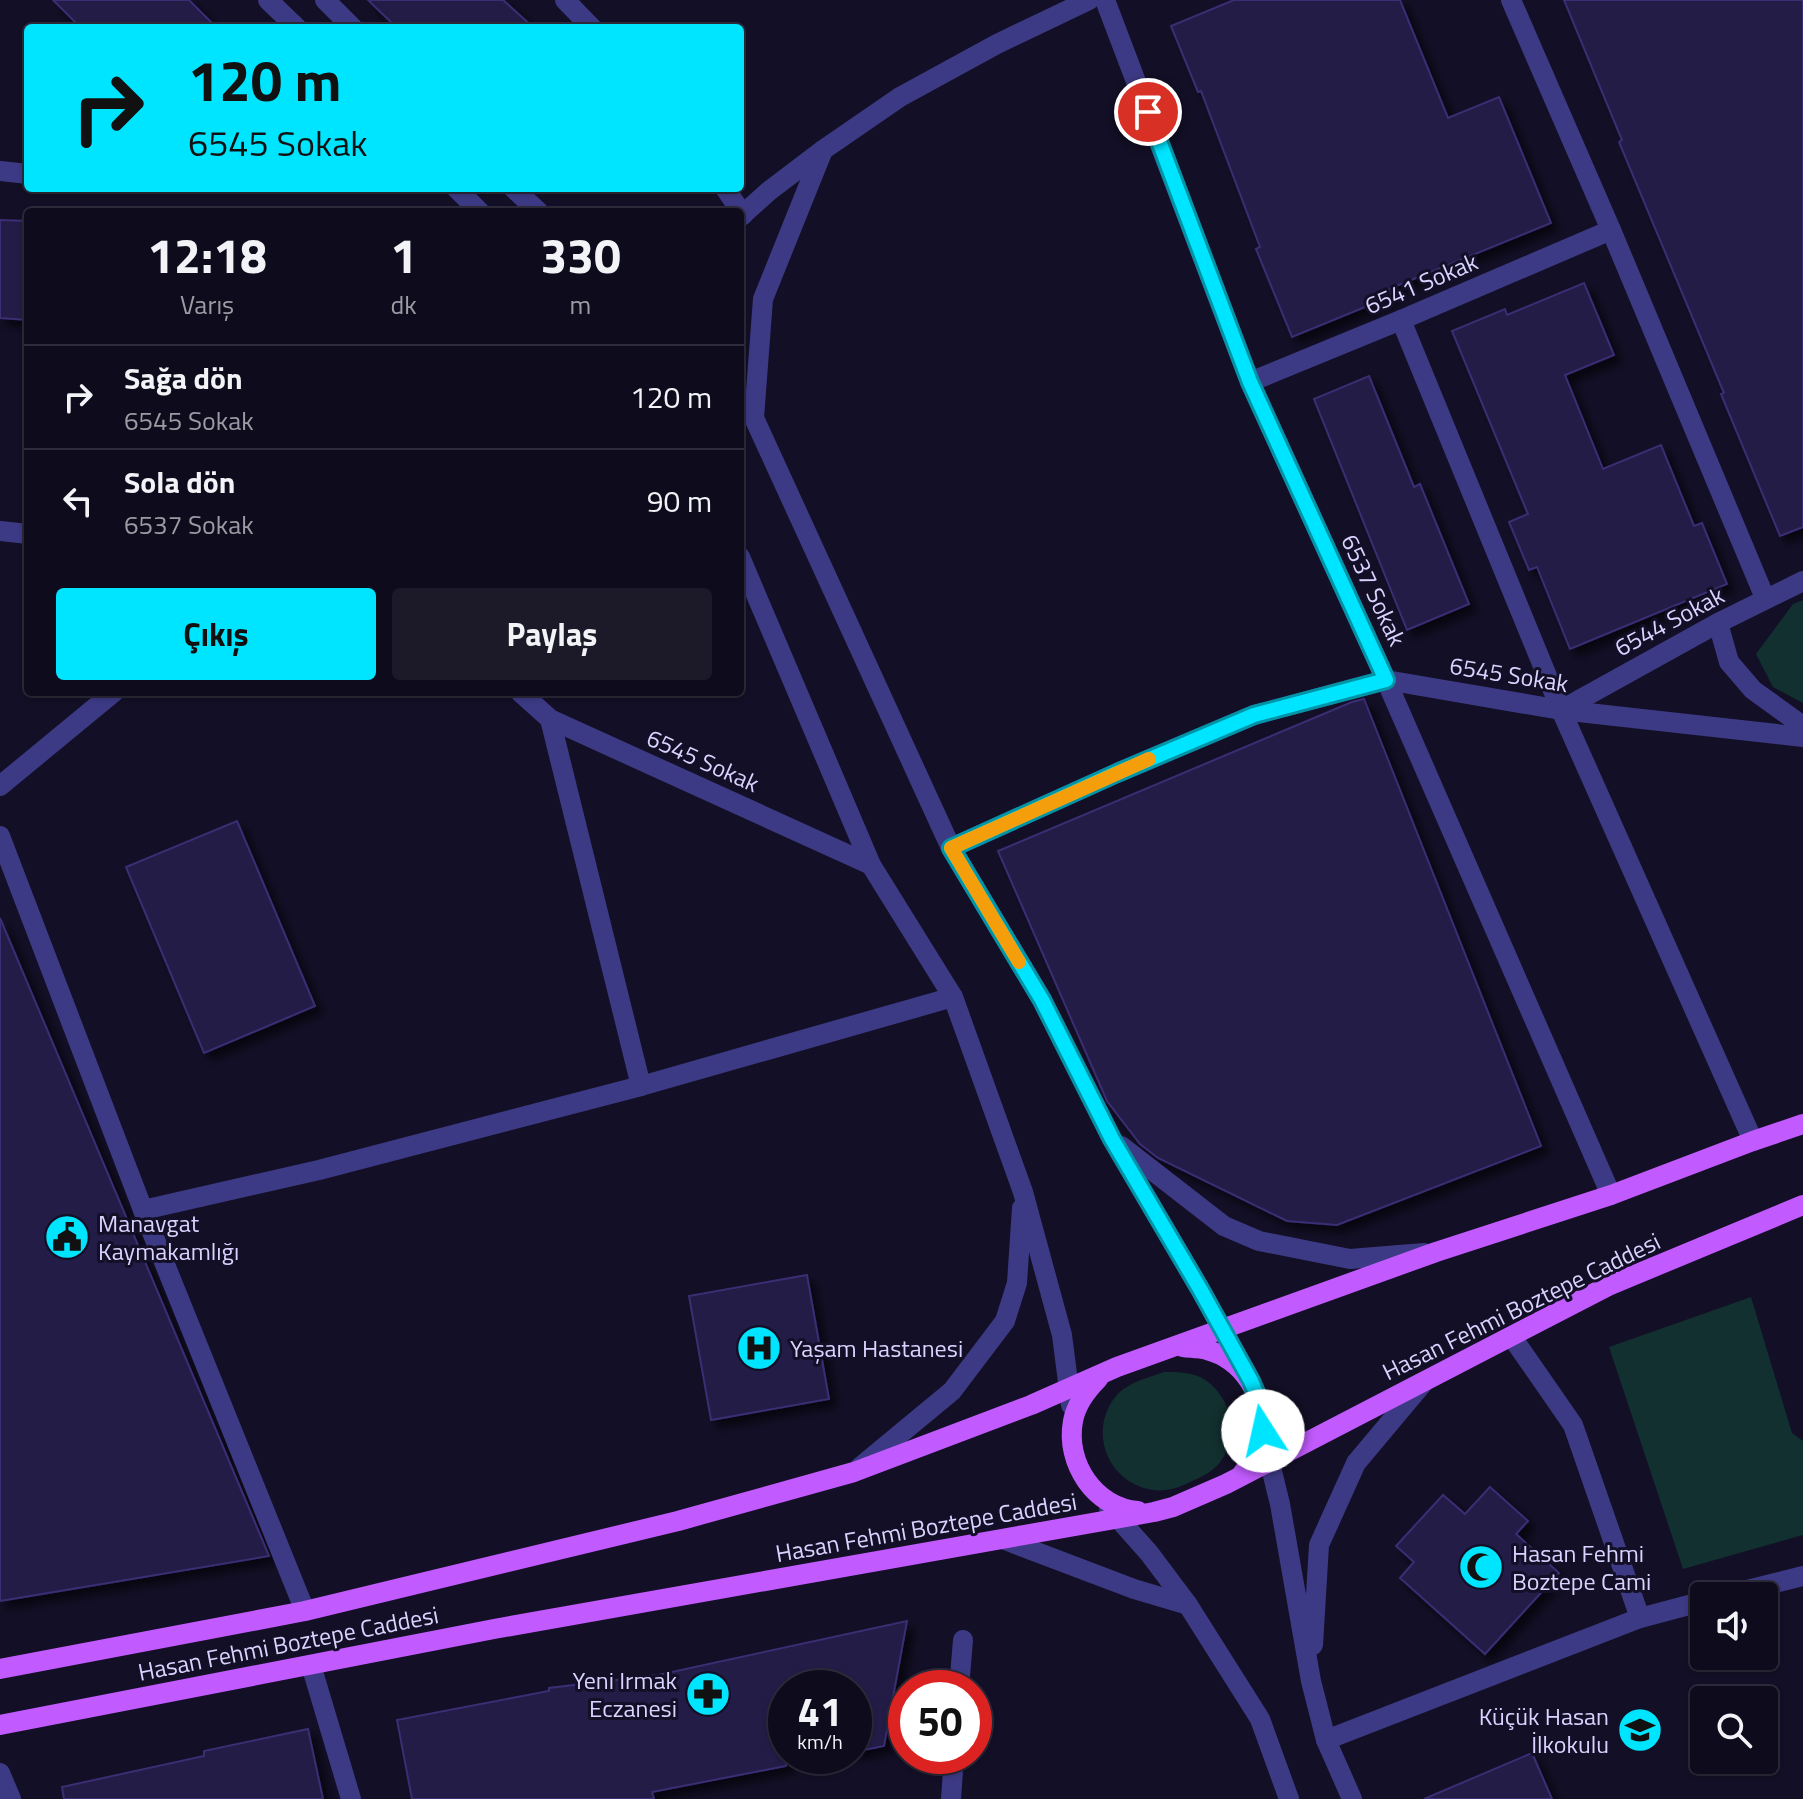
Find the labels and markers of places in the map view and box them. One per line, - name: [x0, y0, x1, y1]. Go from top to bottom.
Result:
- pin: [1114, 78, 1182, 146]
- place label: Manavgat Kaymakamlığı: [98, 1205, 239, 1269]
- public building icon: Manavgat Kaymakamlığı: [43, 1213, 91, 1261]
- hospital icon: Yaşam Hastanesi: [735, 1324, 783, 1372]
- place label: Yaşam Hastanesi: [790, 1330, 963, 1366]
- place label: Hasan Fehmi Boztepe Cami: [1512, 1535, 1651, 1599]
- mosque icon: Hasan Fehmi Boztepe Cami: [1457, 1543, 1505, 1591]
- place label: Yeni Irmak Eczanesi: [572, 1662, 677, 1726]
- pharmacy icon: Yeni Irmak Eczanesi: [684, 1670, 732, 1718]
- place label: Küçük Hasan İlkokulu: [1479, 1698, 1609, 1762]
- school or university icon: Küçük Hasan İlkokulu: [1616, 1706, 1664, 1754]

